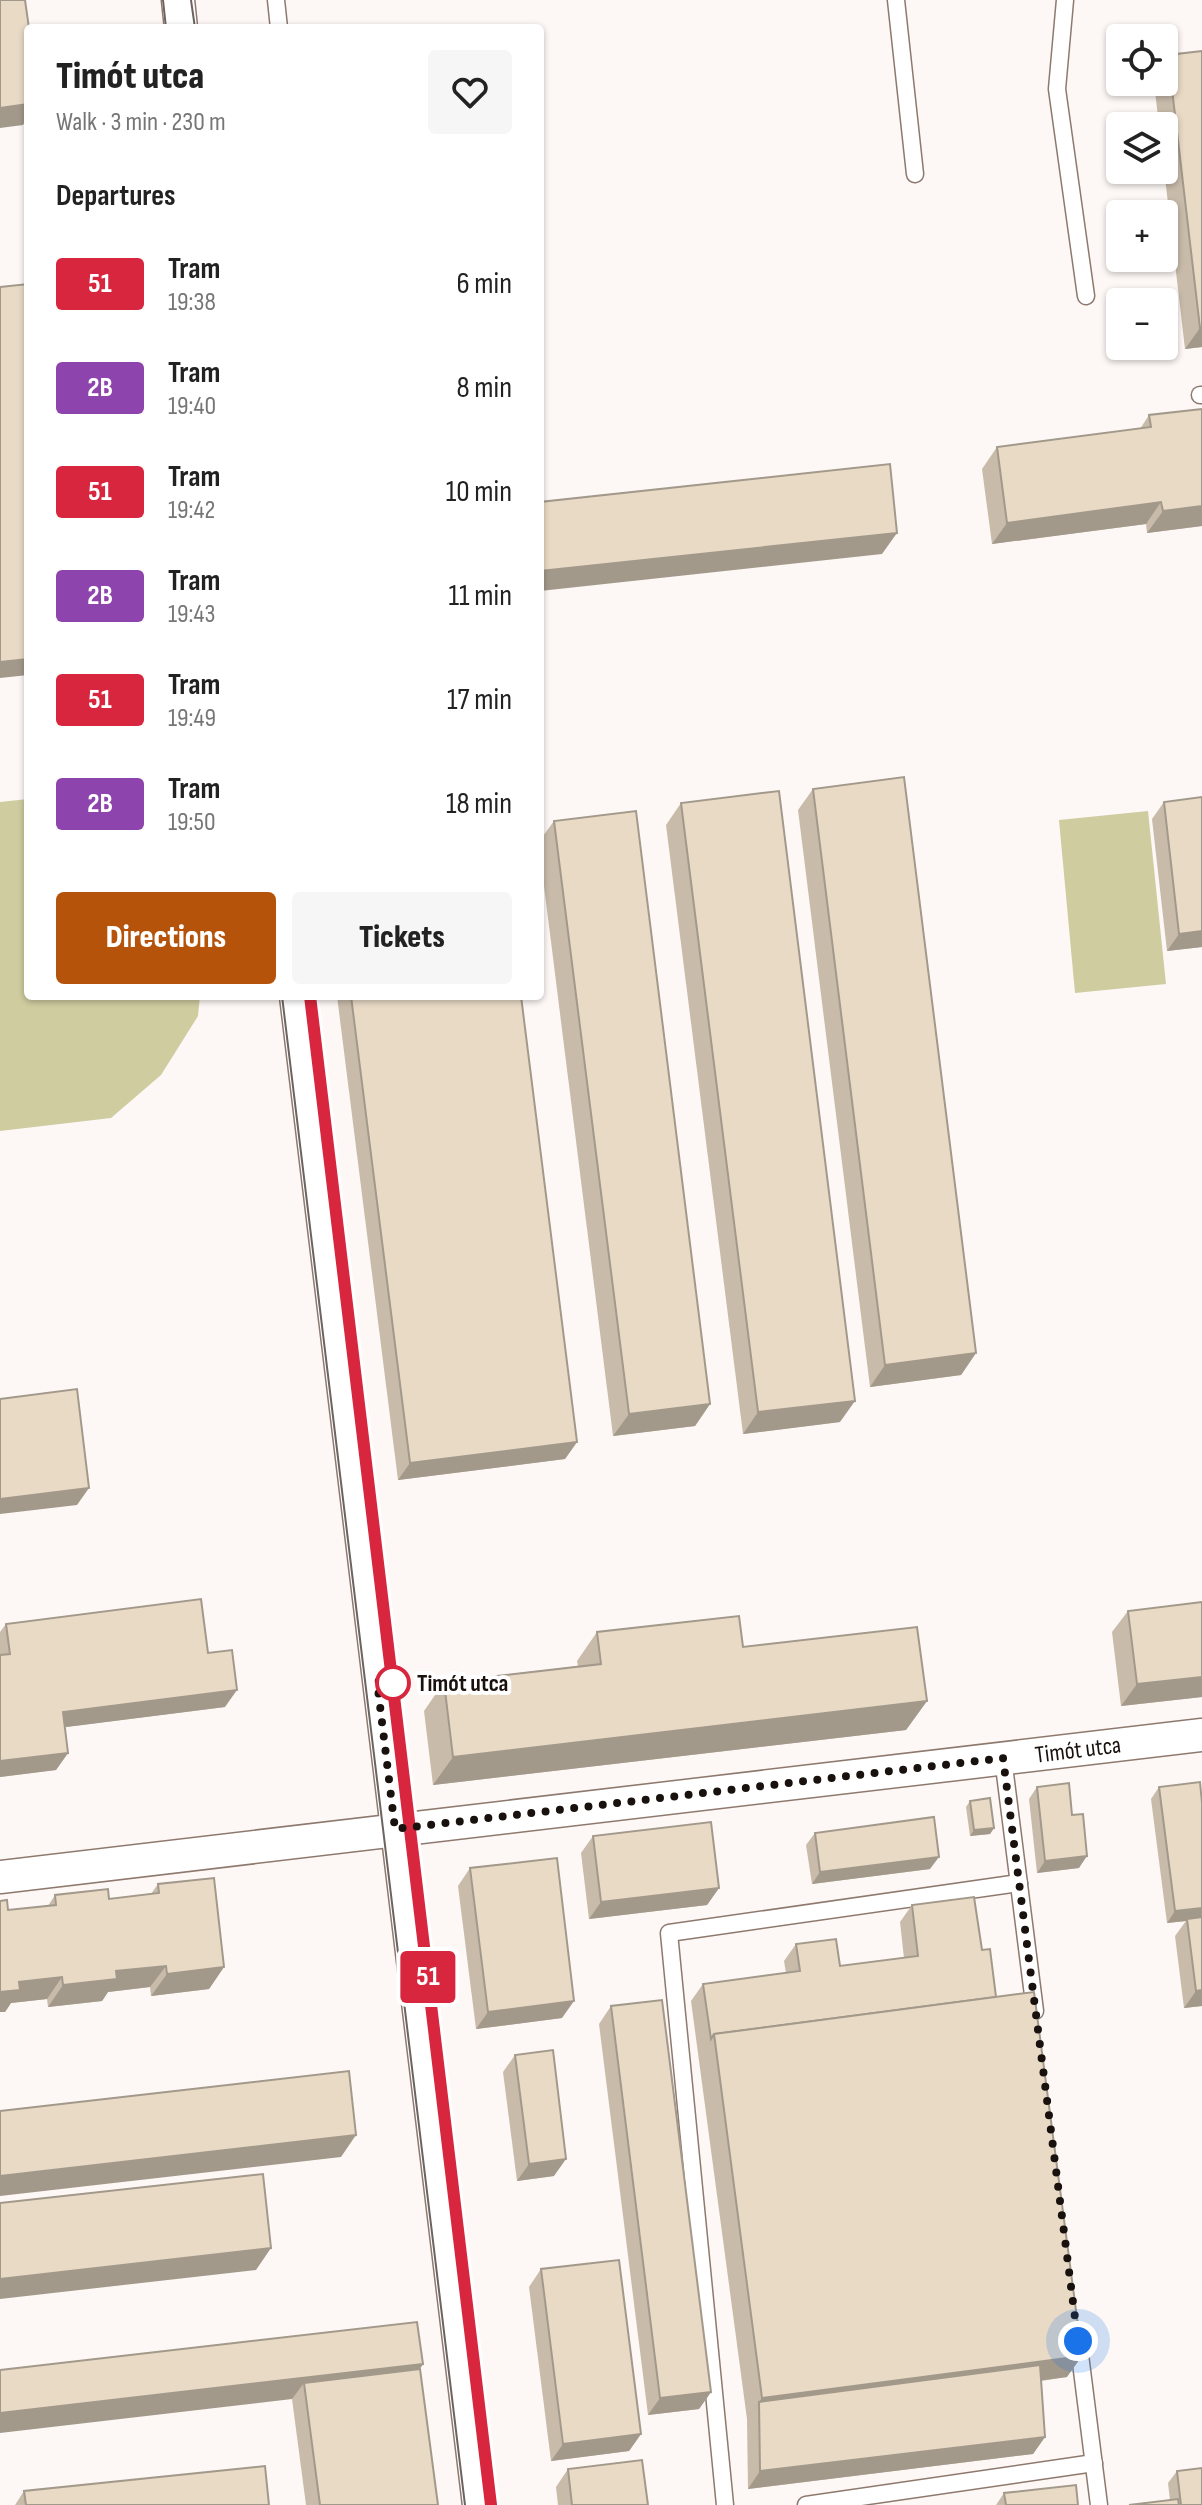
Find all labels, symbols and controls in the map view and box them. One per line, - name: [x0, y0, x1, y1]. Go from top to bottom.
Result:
- map controls: [1106, 24, 1178, 360]
- button: locate: [1106, 24, 1178, 96]
- button: heart: [428, 50, 512, 134]
- text: Timót utca: [56, 54, 204, 99]
- text: Walk · 3 min · 230 m: [56, 107, 226, 138]
- button: layers: [1106, 112, 1178, 184]
- text: Departures: [56, 178, 176, 214]
- button: +: [1106, 200, 1178, 272]
- text: Tram: [168, 251, 220, 287]
- text: 6 min: [456, 266, 512, 302]
- text: 51: [88, 267, 112, 300]
- text: 19:38: [168, 287, 216, 318]
- button: −: [1106, 288, 1178, 360]
- text: Tram: [168, 355, 220, 391]
- text: 8 min: [456, 370, 512, 406]
- text: 2B: [87, 371, 113, 404]
- text: 19:40: [168, 391, 216, 422]
- text: Tram: [168, 459, 220, 495]
- text: 10 min: [446, 474, 512, 510]
- text: 51: [88, 475, 112, 508]
- text: 19:42: [168, 495, 215, 526]
- text: Tram: [168, 563, 220, 599]
- text: 11 min: [449, 578, 512, 614]
- text: 2B: [87, 579, 113, 612]
- text: 19:43: [168, 599, 215, 630]
- text: Tram: [168, 667, 220, 703]
- text: 17 min: [447, 682, 512, 718]
- text: 51: [88, 683, 112, 716]
- text: 19:49: [168, 703, 216, 734]
- text: Tram: [168, 771, 220, 807]
- text: 18 min: [446, 786, 512, 822]
- text: 2B: [87, 787, 113, 820]
- text: 19:50: [168, 807, 216, 838]
- button: Directions: [56, 892, 276, 984]
- button: Tickets: [292, 892, 512, 984]
- marker: Timót utca: [376, 1666, 410, 1700]
- place label: Timót utca: [417, 1669, 508, 1698]
- street label: Timót utca: [1033, 1730, 1123, 1770]
- line badge: 51: [392, 1951, 464, 2003]
- text: 51: [416, 1960, 440, 1993]
- your location: [1058, 2321, 1098, 2361]

